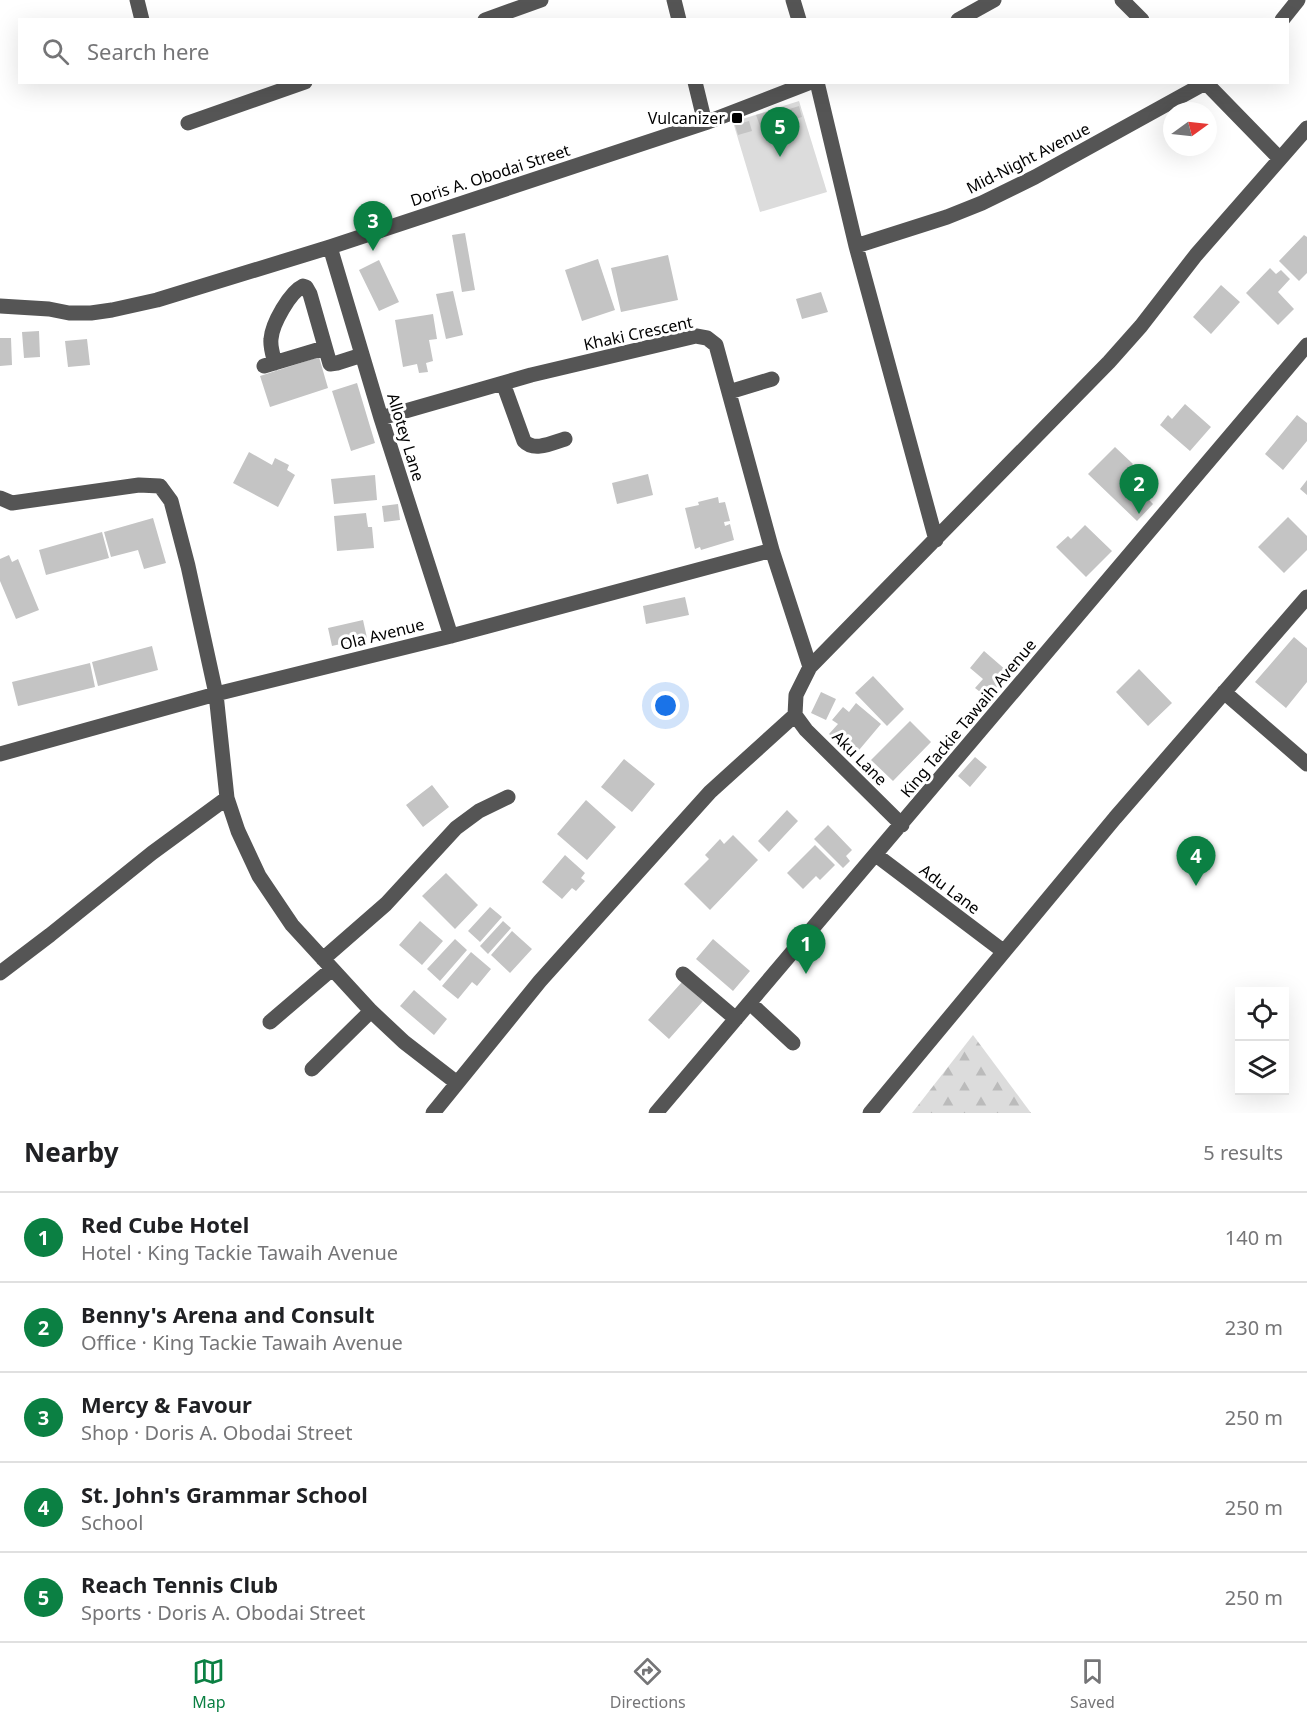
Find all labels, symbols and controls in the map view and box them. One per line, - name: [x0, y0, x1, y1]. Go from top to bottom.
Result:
- search box: [18, 18, 1289, 84]
- icon: search: [39, 35, 72, 68]
- text: Search here: [87, 36, 209, 66]
- north arrow: [1163, 102, 1217, 156]
- place label: Vulcanizer: [648, 107, 725, 129]
- pin: 5: [760, 108, 800, 157]
- marker: Vulcanizer: [730, 111, 744, 125]
- street label: Mid-Night Avenue: [963, 117, 1093, 199]
- street label: Doris A. Obodai Street: [407, 139, 573, 211]
- pin: 3: [354, 202, 392, 251]
- street label: Khaki Crescent: [581, 311, 695, 355]
- street label: Allotey Lane: [382, 390, 430, 484]
- pin: 2: [1120, 464, 1158, 514]
- street label: Ola Avenue: [338, 613, 426, 655]
- street label: King Tackie Tawaih Avenue: [895, 634, 1041, 802]
- your location: [651, 691, 680, 720]
- street label: Aku Lane: [828, 726, 892, 790]
- pin: 4: [1176, 836, 1216, 886]
- street label: Adu Lane: [915, 859, 985, 919]
- pin: 1: [786, 924, 826, 974]
- map controls: [1235, 987, 1289, 1095]
- button: locate: [1235, 987, 1289, 1041]
- button: layers: [1235, 1041, 1289, 1095]
- text: Nearby: [24, 1134, 119, 1170]
- text: 5 results: [1203, 1139, 1283, 1166]
- text: Red Cube Hotel: [81, 1209, 249, 1239]
- text: 1: [38, 1224, 49, 1251]
- text: 140 m: [1225, 1224, 1283, 1251]
- text: Hotel · King Tackie Tawaih Avenue: [81, 1239, 398, 1266]
- text: Benny's Arena and Consult: [81, 1299, 374, 1329]
- text: 2: [38, 1314, 49, 1341]
- text: 230 m: [1225, 1314, 1283, 1341]
- text: Office · King Tackie Tawaih Avenue: [81, 1329, 403, 1356]
- text: Mercy & Favour: [81, 1389, 252, 1419]
- text: 3: [38, 1404, 49, 1431]
- text: 250 m: [1225, 1404, 1283, 1431]
- text: Shop · Doris A. Obodai Street: [81, 1419, 352, 1446]
- text: St. John's Grammar School: [81, 1479, 368, 1509]
- text: 4: [38, 1494, 49, 1521]
- text: 250 m: [1225, 1494, 1283, 1521]
- text: School: [81, 1509, 143, 1536]
- text: Reach Tennis Club: [81, 1569, 278, 1599]
- text: 5: [38, 1584, 49, 1611]
- text: 250 m: [1225, 1584, 1283, 1611]
- text: Sports · Doris A. Obodai Street: [81, 1599, 365, 1626]
- tab: Map: [192, 1655, 225, 1713]
- tab: Directions: [610, 1655, 686, 1713]
- tab: Saved: [1070, 1655, 1115, 1713]

